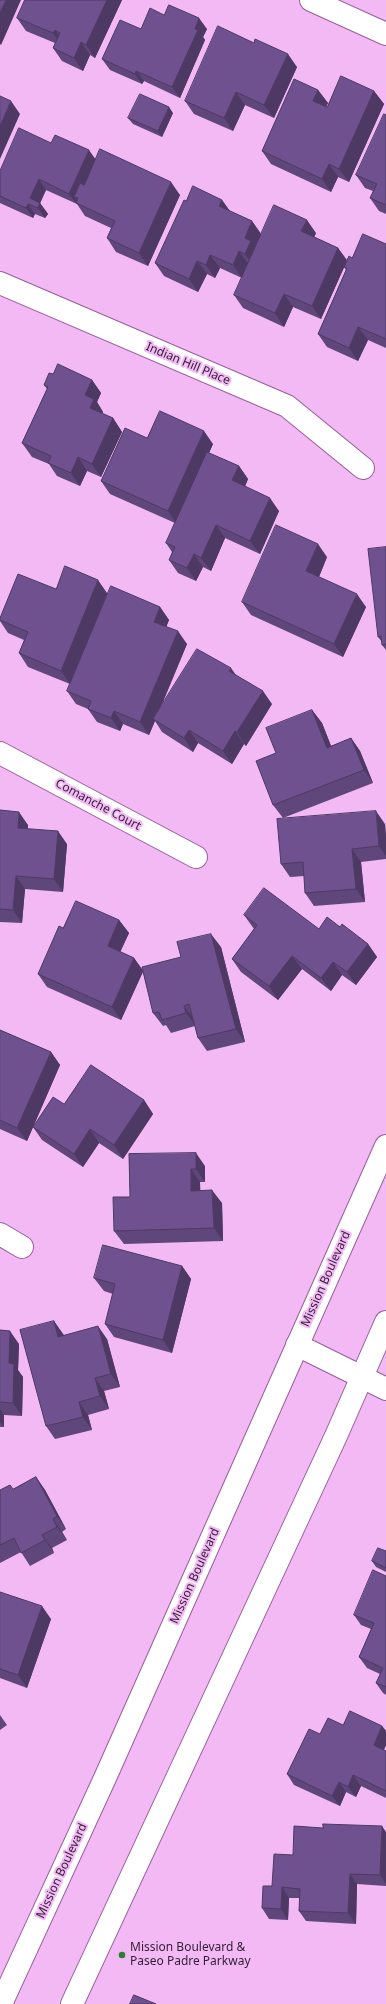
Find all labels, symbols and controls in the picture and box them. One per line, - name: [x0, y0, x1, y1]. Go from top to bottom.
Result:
- street label: Indian Hill Place: [144, 340, 232, 388]
- street label: Comanche Court: [53, 776, 143, 834]
- street label: Mission Boulevard: [298, 1229, 354, 1329]
- street label: Mission Boulevard: [167, 1526, 223, 1626]
- street label: Mission Boulevard: [34, 1821, 90, 1921]
- place label: Mission Boulevard & Paseo Padre Parkway: [130, 1941, 251, 1969]
- marker: Mission Boulevard & Paseo Padre Parkway: [117, 1950, 127, 1960]

